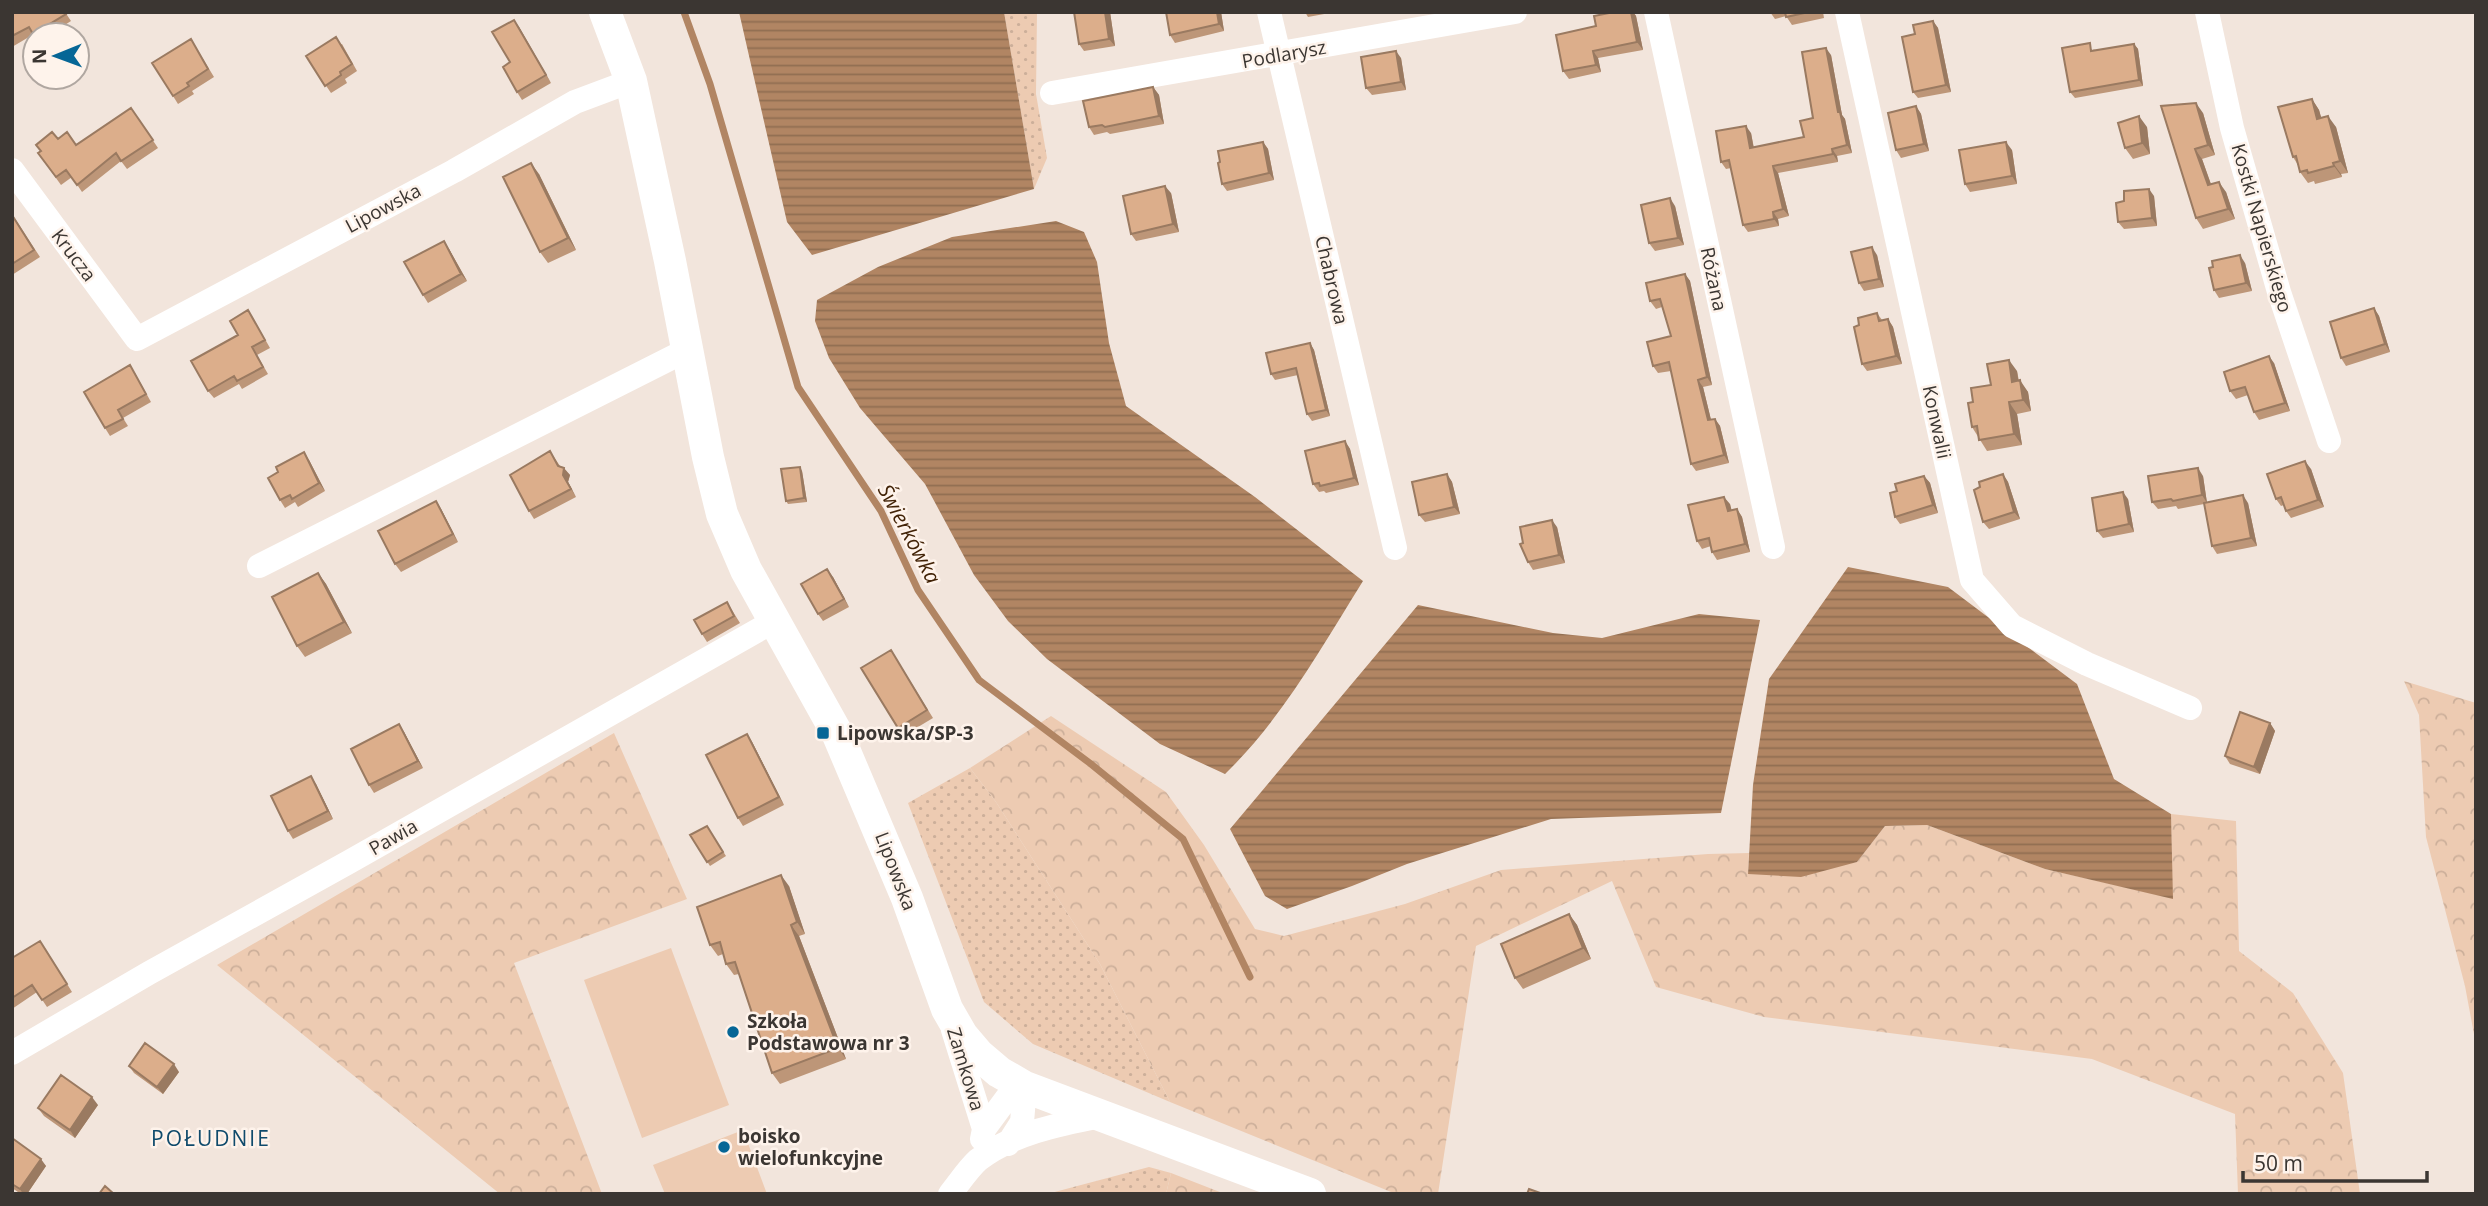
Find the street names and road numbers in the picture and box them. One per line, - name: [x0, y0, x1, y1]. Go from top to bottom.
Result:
- street label: Podlarysz: [1240, 34, 1328, 74]
- street label: Kostki Napierskiego: [2225, 141, 2299, 315]
- street label: Lipowska: [341, 177, 425, 239]
- street label: Krucza: [46, 223, 102, 287]
- street label: Chabrowa: [1309, 233, 1355, 327]
- street label: Różana: [1695, 245, 1733, 313]
- street label: Konwalii: [1917, 383, 1957, 461]
- street label: Pawia: [364, 813, 422, 861]
- street label: Lipowska: [869, 828, 923, 914]
- street label: Zamkowa: [941, 1024, 991, 1114]

